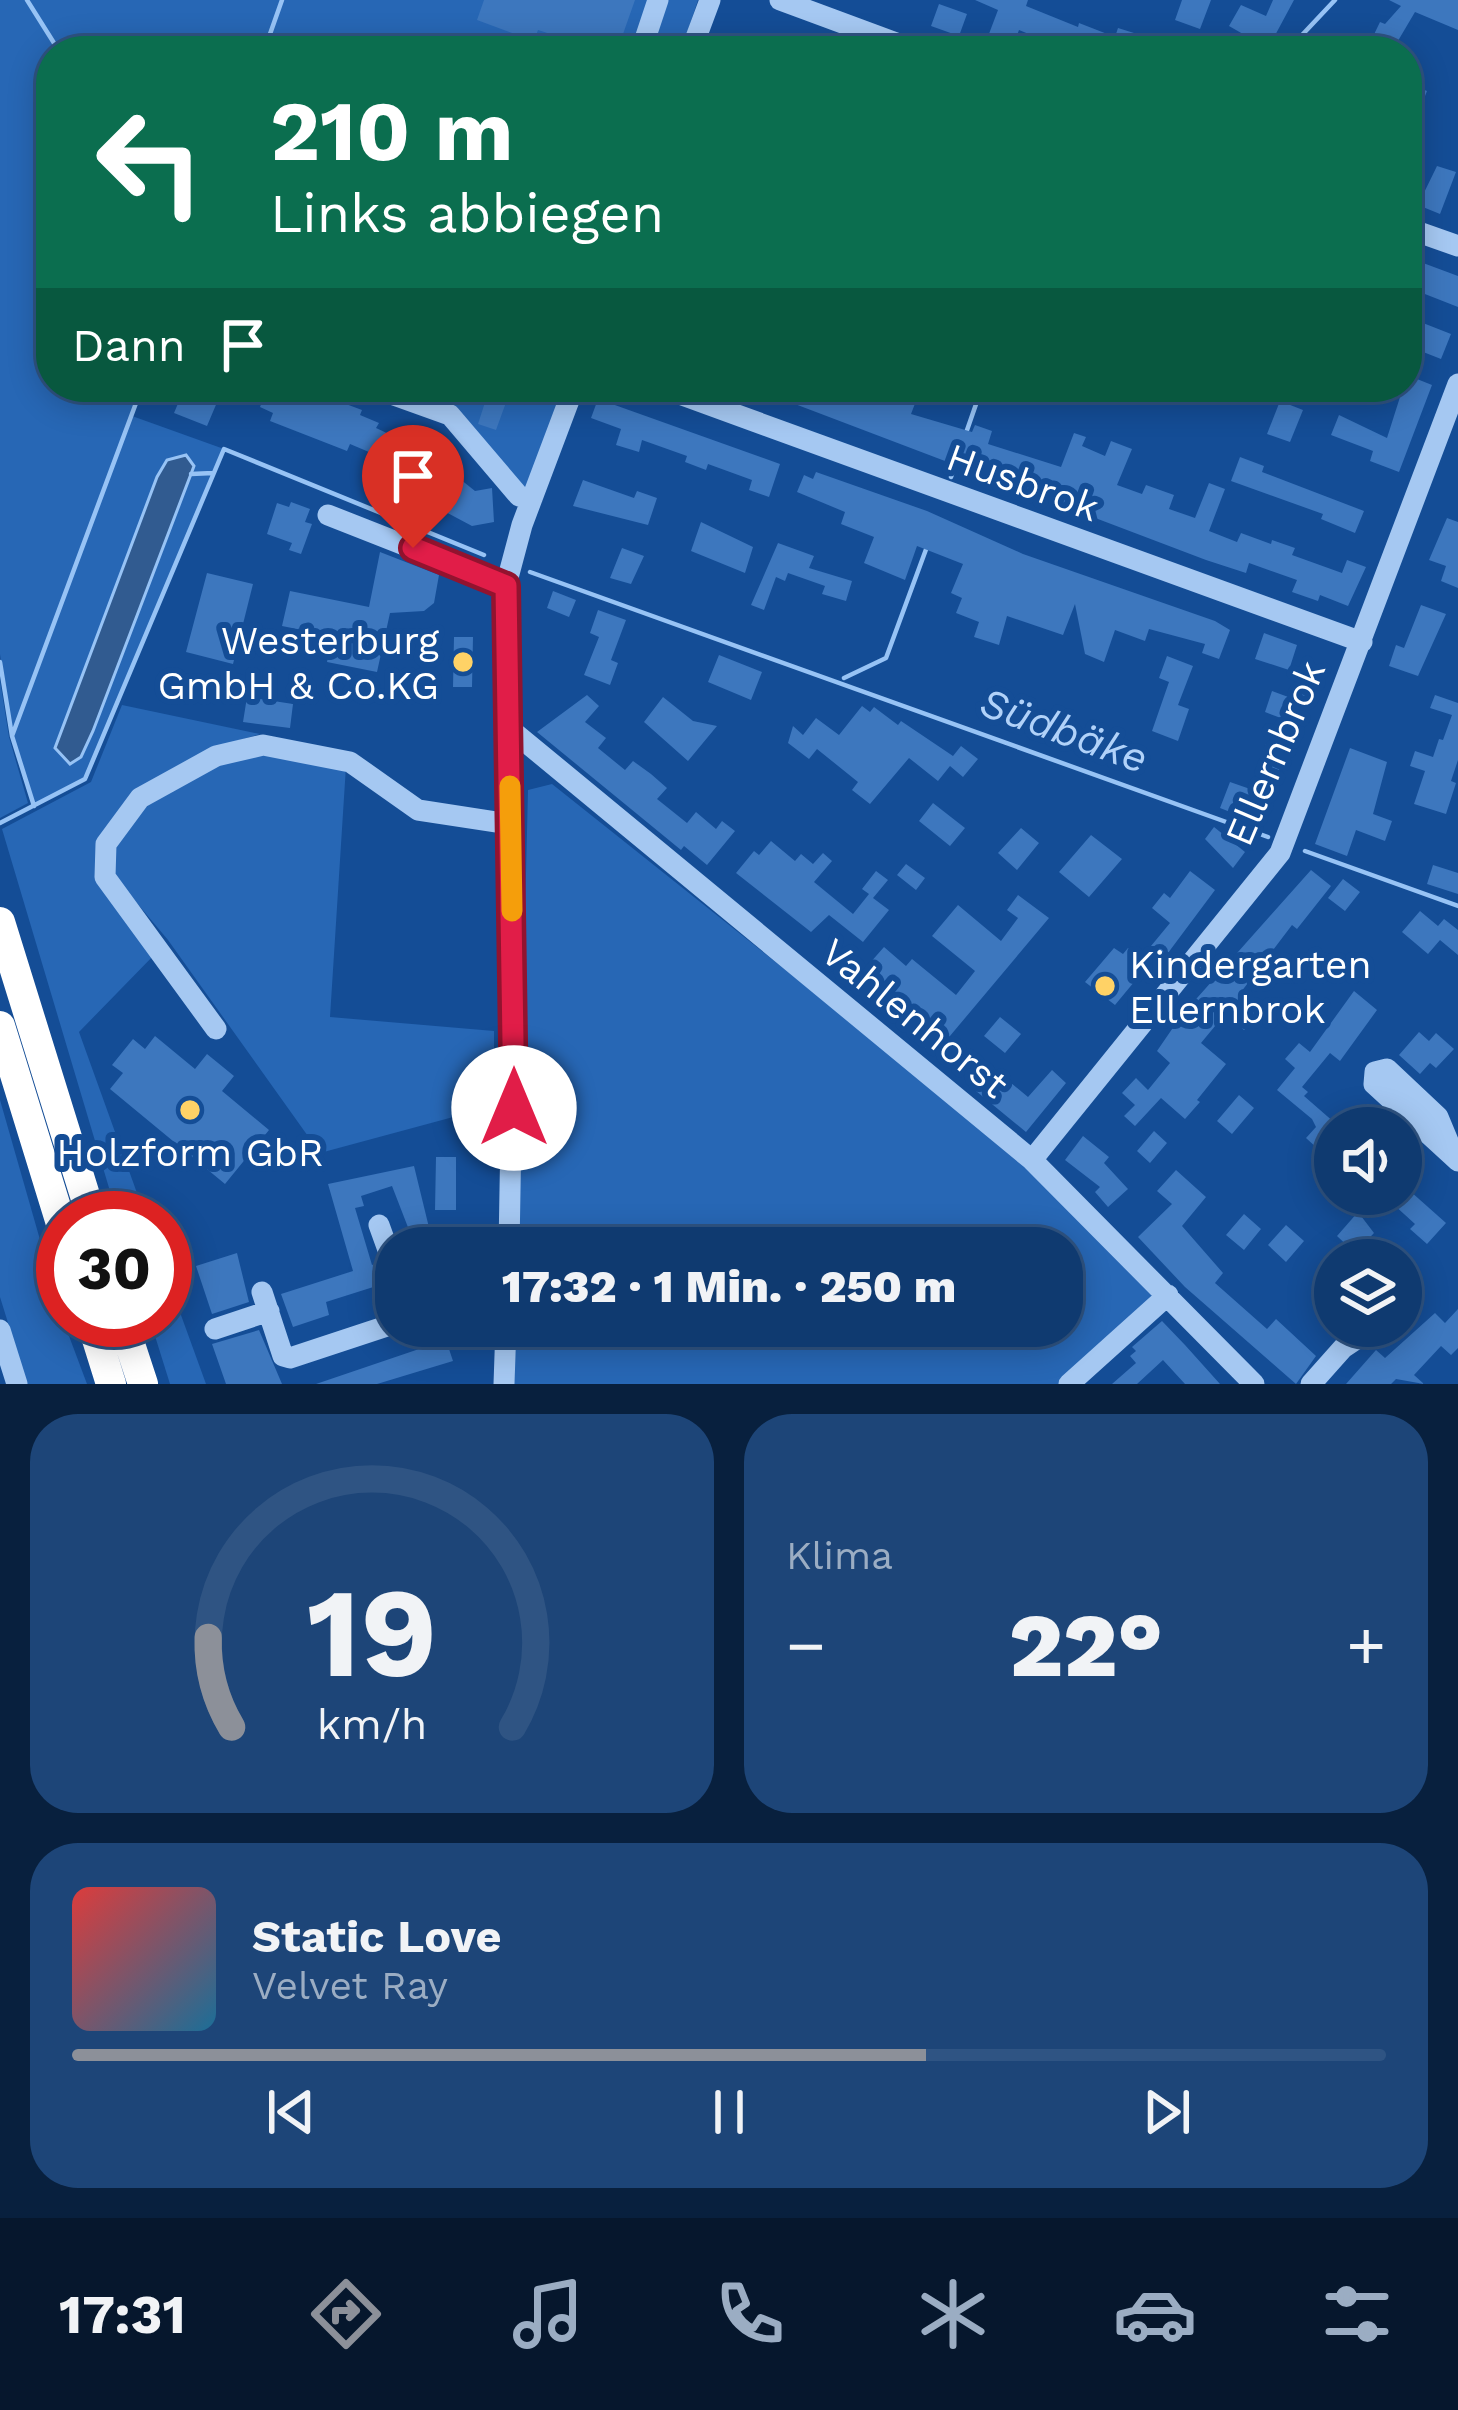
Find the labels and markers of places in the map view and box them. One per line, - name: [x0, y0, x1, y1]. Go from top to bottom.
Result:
- pin: [362, 425, 464, 548]
- place label: Westerburg GmbH & Co.KG: [158, 618, 439, 708]
- marker: Westerburg GmbH & Co.KG: [450, 649, 476, 675]
- place label: Kindergarten Ellernbrok: [1129, 942, 1372, 1032]
- marker: Kindergarten Ellernbrok: [1092, 973, 1118, 999]
- marker: Holzform GbR: [177, 1097, 203, 1123]
- place label: Holzform GbR: [56, 1130, 324, 1175]

